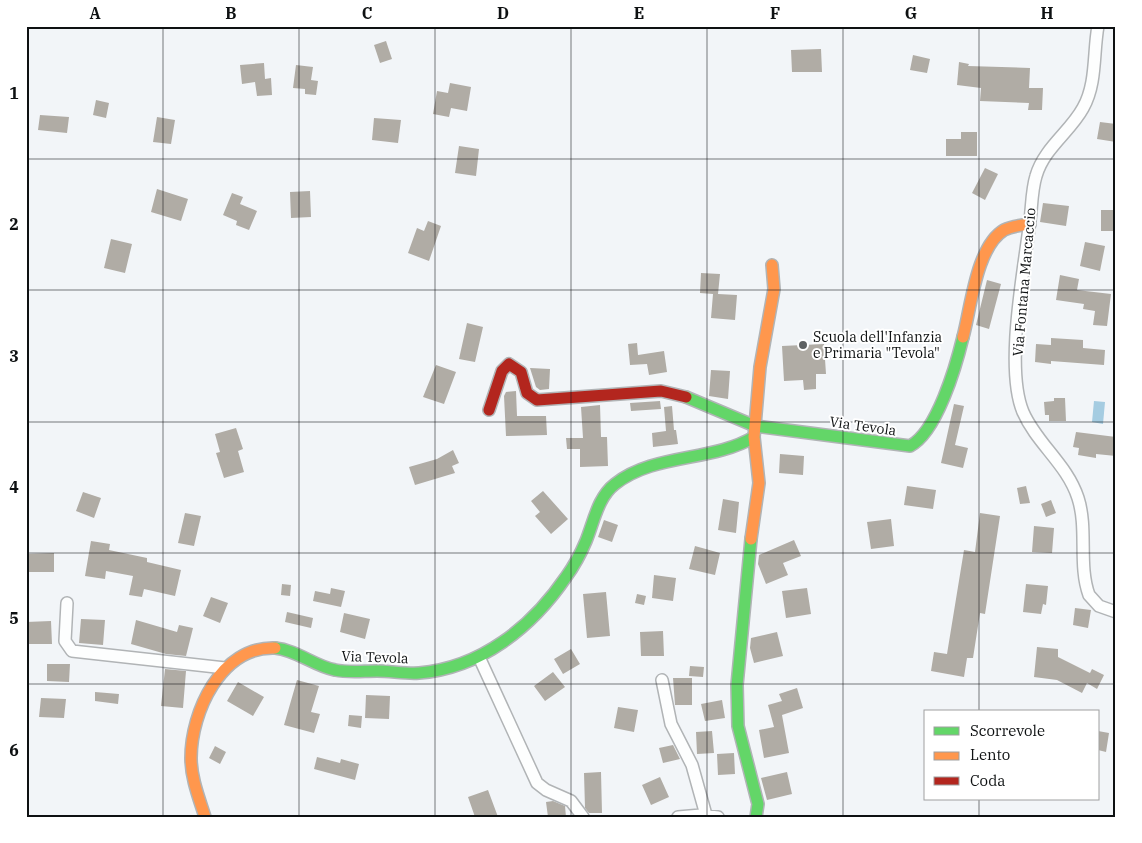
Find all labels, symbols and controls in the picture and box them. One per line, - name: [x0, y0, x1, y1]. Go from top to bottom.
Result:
- text: A: [89, 3, 101, 23]
- text: B: [225, 3, 237, 23]
- text: C: [362, 3, 372, 23]
- text: D: [497, 3, 509, 23]
- text: E: [634, 3, 644, 23]
- text: F: [770, 3, 780, 23]
- text: G: [905, 3, 917, 23]
- text: H: [1041, 3, 1054, 23]
- text: 1: [9, 83, 19, 103]
- street label: Via Fontana Marcaccio: [1009, 207, 1039, 357]
- text: 2: [9, 214, 19, 234]
- place label: Scuola dell'Infanzia e Primaria "Tevola": [813, 328, 943, 362]
- marker: Scuola dell'Infanzia e Primaria "Tevola": [797, 339, 809, 351]
- text: 3: [9, 346, 19, 366]
- street label: Via Tevola: [828, 412, 898, 440]
- text: 4: [9, 477, 19, 497]
- text: 5: [9, 608, 19, 628]
- street label: Via Tevola: [341, 647, 409, 667]
- legend: [924, 710, 1100, 800]
- text: Scorrevole: [970, 721, 1045, 740]
- text: 6: [9, 740, 19, 760]
- text: Lento: [970, 745, 1010, 764]
- text: Coda: [970, 771, 1006, 790]

